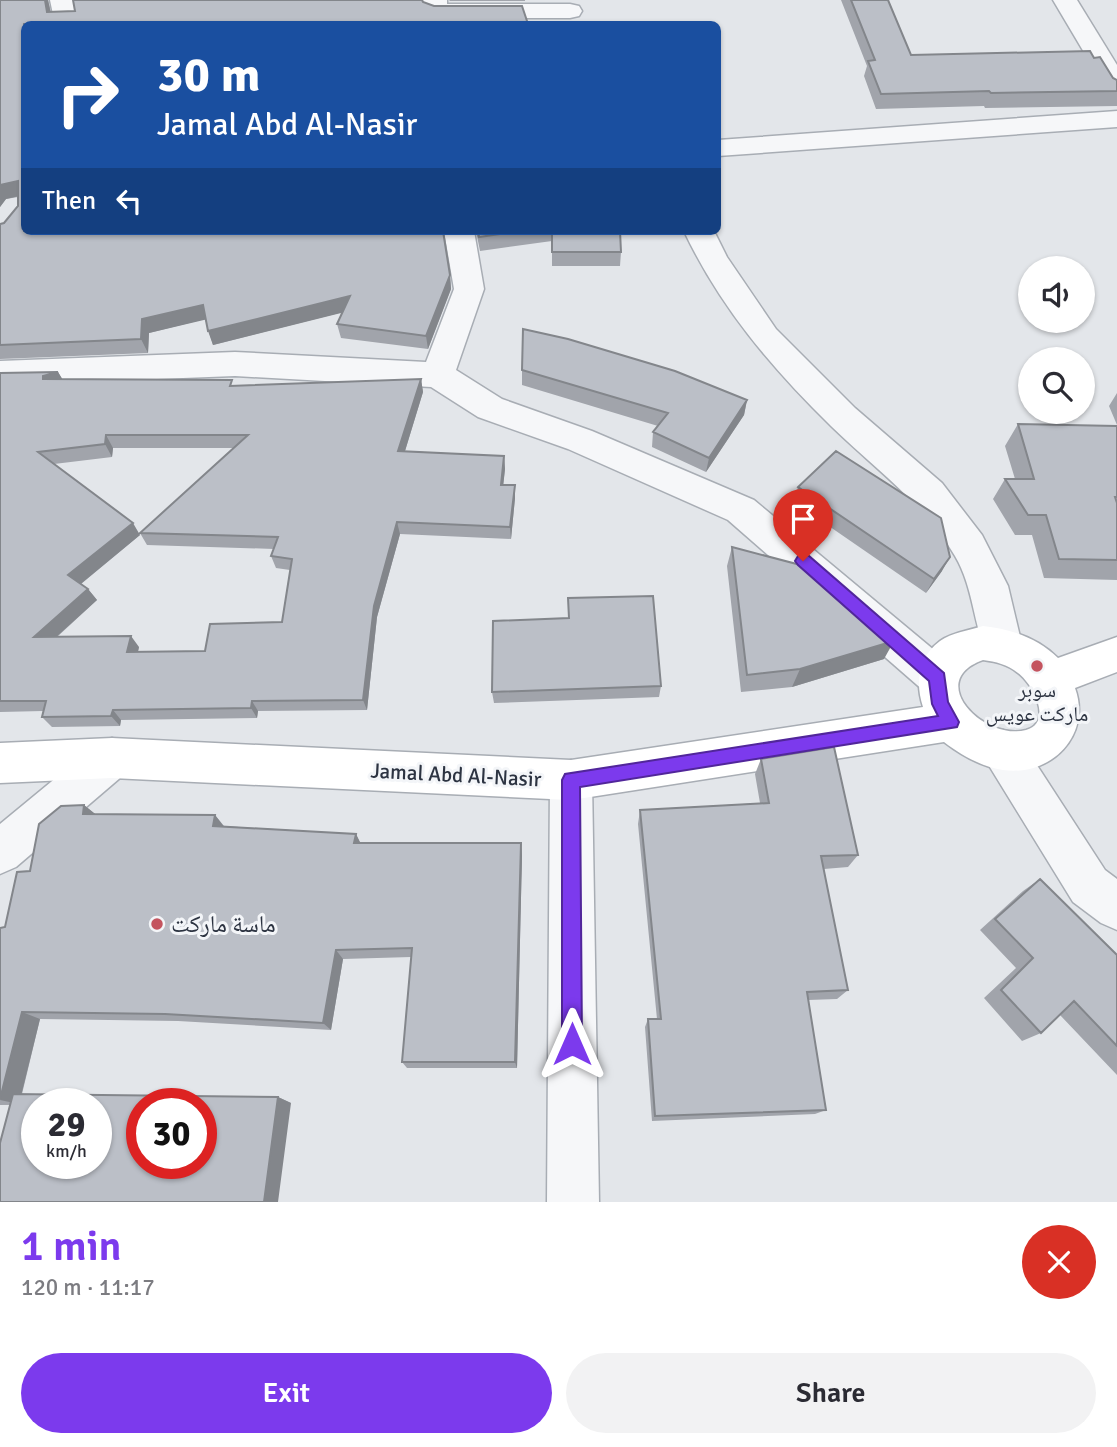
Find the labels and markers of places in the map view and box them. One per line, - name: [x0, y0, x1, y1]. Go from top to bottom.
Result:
- pin: [773, 489, 833, 561]
- marker: سوبر ماركت عويس: [1029, 658, 1045, 674]
- place label: سوبر ماركت عويس: [986, 677, 1088, 727]
- place label: ماسة ماركت: [171, 909, 276, 939]
- marker: ماسة ماركت: [149, 916, 165, 932]

